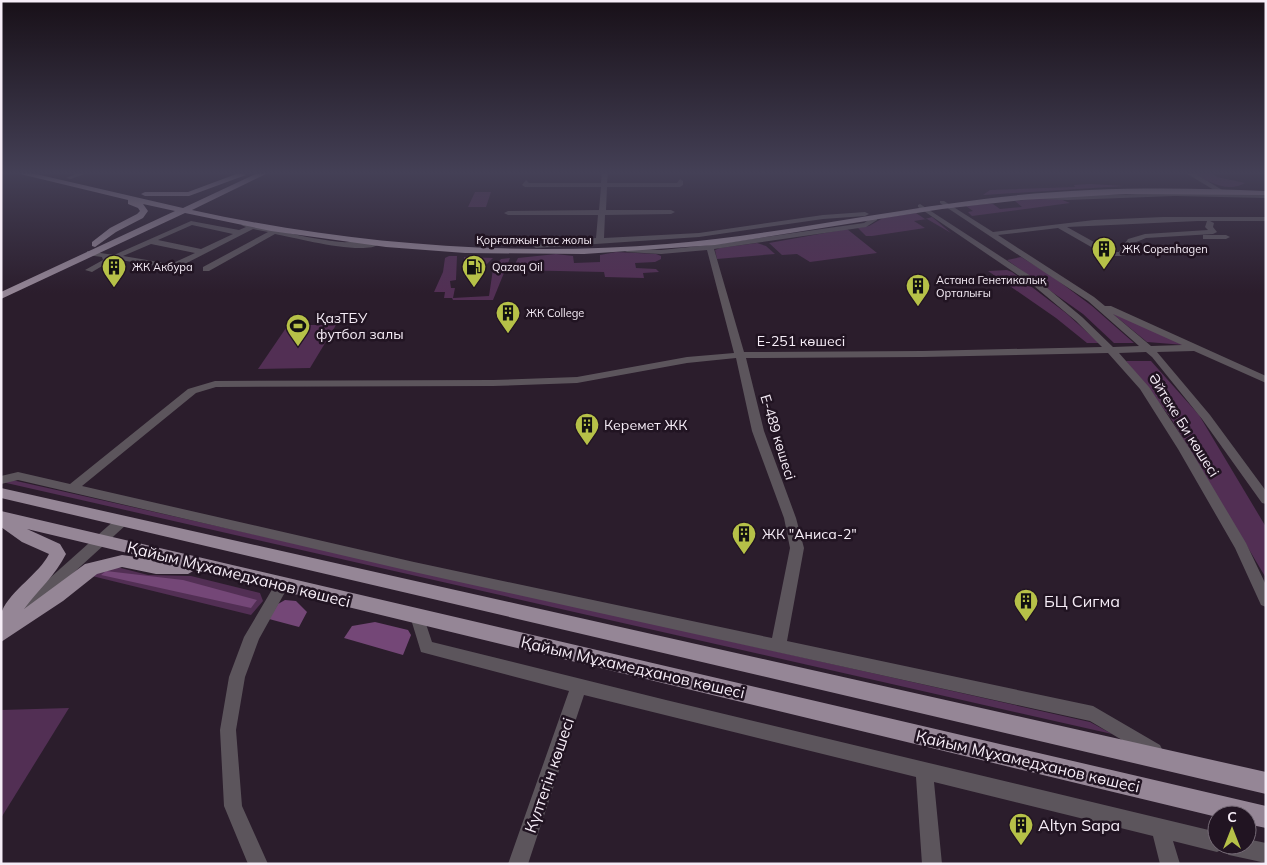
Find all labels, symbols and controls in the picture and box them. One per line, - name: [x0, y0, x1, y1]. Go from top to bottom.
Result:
- street label: Қорғалжын тас жолы: [476, 233, 592, 247]
- building icon: ЖК Copenhagen: [1091, 236, 1117, 270]
- place label: ЖК Copenhagen: [1122, 242, 1208, 256]
- building icon: ЖК Акбура: [101, 254, 127, 288]
- fuel station icon: Qazaq Oil: [461, 254, 487, 288]
- place label: ЖК Акбура: [132, 260, 193, 274]
- place label: Qazaq Oil: [492, 260, 543, 274]
- building icon: Астана Генетикалық Орталығы: [905, 273, 931, 307]
- place label: Астана Генетикалық Орталығы: [936, 273, 1047, 300]
- building icon: ЖК College: [495, 300, 521, 334]
- place label: ЖК College: [526, 306, 584, 320]
- place label: ҚазТБУ футбол залы: [316, 309, 404, 343]
- sports icon: ҚазТБУ футбол залы: [285, 313, 311, 347]
- street label: Е-251 көшесі: [757, 332, 845, 350]
- street label: Әйтеке Би көшесі: [1145, 370, 1223, 480]
- street label: Е-489 көшесі: [756, 392, 800, 482]
- building icon: Керемет ЖК: [574, 412, 600, 446]
- place label: Керемет ЖК: [604, 416, 688, 434]
- building icon: ЖК "Аниса-2": [731, 521, 757, 555]
- place label: ЖК "Аниса-2": [762, 525, 857, 543]
- street label: Қайым Мұхамедханов көшесі: [125, 537, 353, 611]
- building icon: БЦ Сигма: [1013, 588, 1039, 622]
- place label: БЦ Сигма: [1044, 591, 1120, 611]
- street label: Қайым Мұхамедханов көшесі: [519, 631, 747, 703]
- street label: Күлтегін көшесі: [520, 715, 578, 835]
- street label: Қайым Мұхамедханов көшесі: [914, 725, 1142, 797]
- north arrow: [1207, 805, 1257, 855]
- text: С: [1227, 808, 1237, 826]
- building icon: Altyn Sapa: [1008, 812, 1034, 846]
- place label: Altyn Sapa: [1038, 815, 1120, 835]

